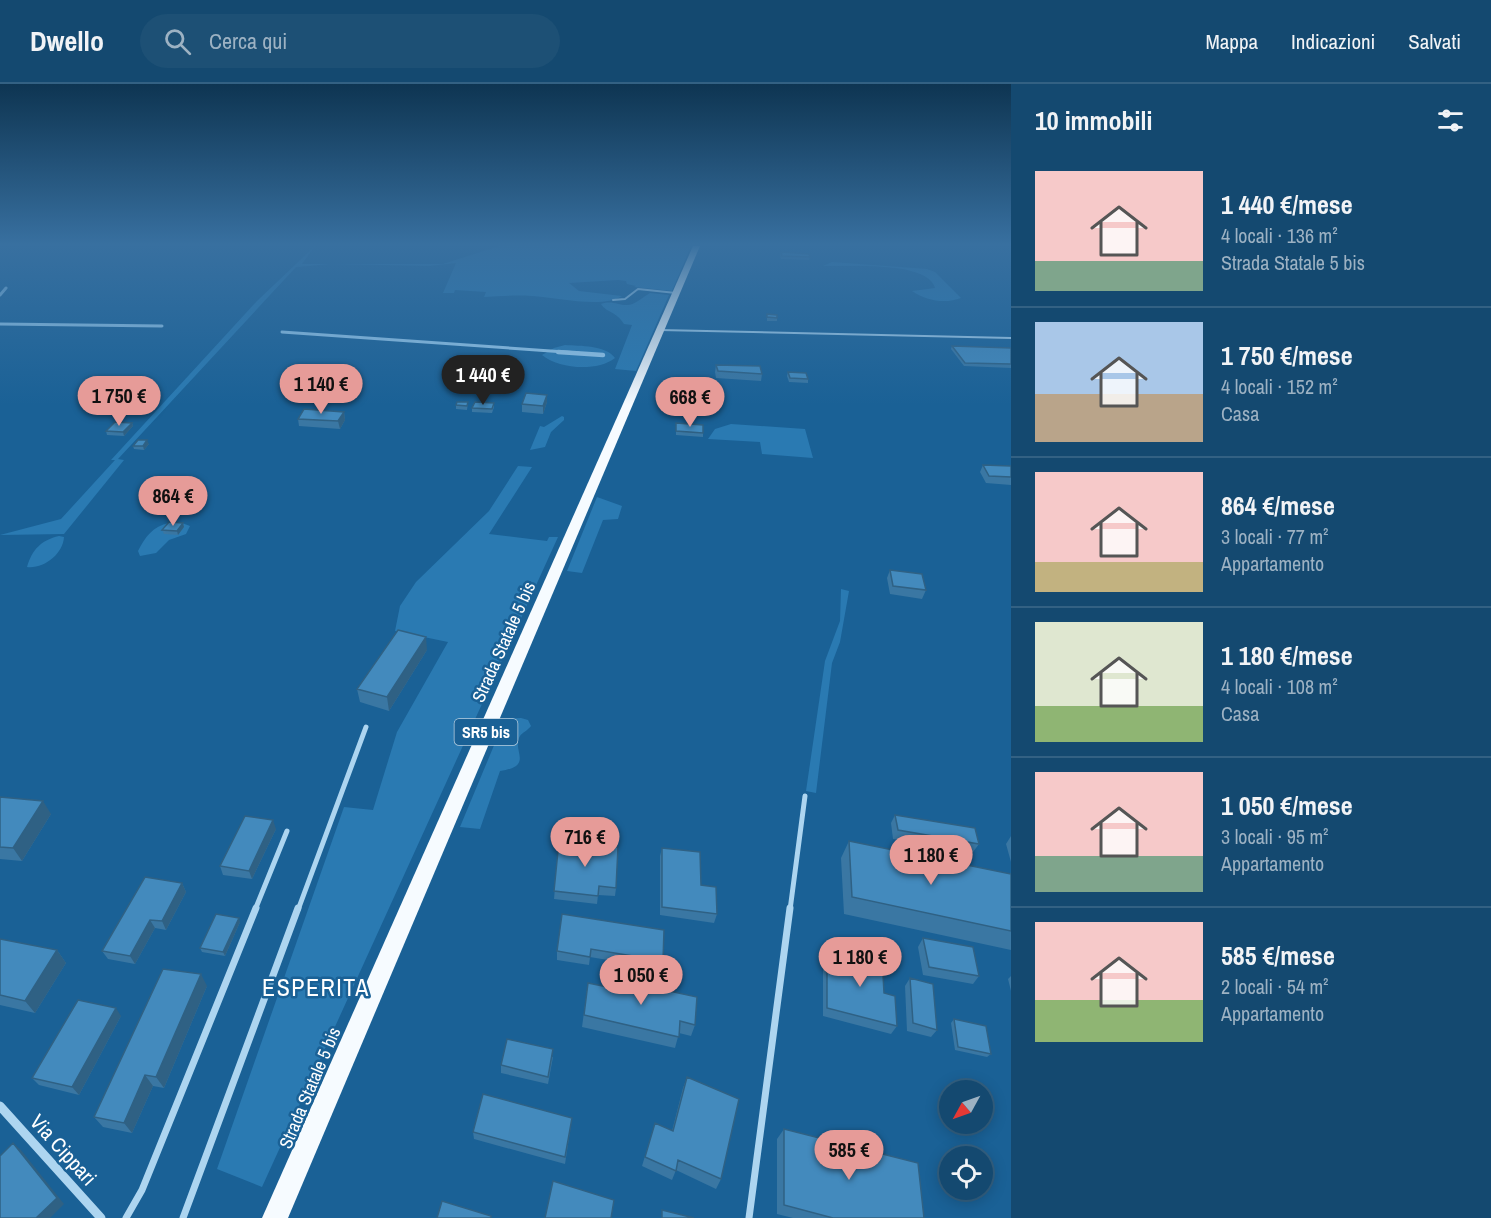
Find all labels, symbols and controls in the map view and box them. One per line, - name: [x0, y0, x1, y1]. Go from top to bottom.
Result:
- search box: [140, 14, 560, 68]
- text: Dwello: [30, 22, 104, 60]
- icon: search: [161, 25, 194, 58]
- text: Cerca qui: [209, 26, 287, 56]
- text: Mappa: [1205, 27, 1258, 56]
- text: Indicazioni: [1291, 27, 1375, 56]
- text: Salvati: [1408, 27, 1461, 56]
- text: 10 immobili: [1035, 103, 1152, 138]
- icon: filters: [1434, 104, 1467, 137]
- text: 1 440 €/mese: [1221, 187, 1353, 222]
- icon: home: [1083, 195, 1155, 267]
- text: 4 locali · 136 m²: [1221, 222, 1338, 249]
- text: Strada Statale 5 bis: [1221, 249, 1365, 276]
- text: 1 750 €/mese: [1221, 338, 1353, 373]
- icon: home: [1083, 346, 1155, 418]
- pin: 1 440 €: [428, 355, 538, 406]
- text: 1 440 €: [456, 361, 510, 388]
- pin: 1 140 €: [266, 364, 376, 415]
- text: 1 140 €: [294, 370, 348, 397]
- text: 4 locali · 152 m²: [1221, 373, 1338, 400]
- pin: 1 750 €: [64, 376, 174, 427]
- pin: 668 €: [648, 377, 732, 428]
- text: 1 750 €: [92, 382, 146, 409]
- text: 668 €: [669, 383, 711, 410]
- text: Casa: [1221, 400, 1259, 427]
- pin: 864 €: [131, 476, 215, 527]
- text: 864 €: [152, 482, 194, 509]
- text: 864 €/mese: [1221, 488, 1335, 523]
- icon: home: [1083, 496, 1155, 568]
- text: 3 locali · 77 m²: [1221, 523, 1329, 550]
- text: Appartamento: [1221, 550, 1324, 577]
- street label: Strada Statale 5 bis: [466, 577, 541, 706]
- text: 1 180 €/mese: [1221, 638, 1353, 673]
- icon: home: [1083, 646, 1155, 718]
- text: 4 locali · 108 m²: [1221, 673, 1338, 700]
- text: Casa: [1221, 700, 1259, 727]
- road number: SR5 bis: [454, 719, 518, 745]
- text: 1 050 €/mese: [1221, 788, 1353, 823]
- icon: home: [1083, 796, 1155, 868]
- pin: 716 €: [543, 817, 627, 868]
- text: 716 €: [564, 823, 606, 850]
- text: 3 locali · 95 m²: [1221, 823, 1329, 850]
- pin: 1 180 €: [876, 835, 986, 886]
- text: 1 180 €: [904, 841, 958, 868]
- text: Appartamento: [1221, 850, 1324, 877]
- pin: 1 180 €: [805, 937, 915, 988]
- text: 585 €/mese: [1221, 938, 1335, 973]
- text: 1 180 €: [833, 943, 887, 970]
- icon: home: [1083, 946, 1155, 1018]
- pin: 1 050 €: [586, 955, 696, 1006]
- text: 1 050 €: [614, 961, 668, 988]
- district label: ESPERITA: [262, 971, 370, 1003]
- text: 2 locali · 54 m²: [1221, 973, 1329, 1000]
- text: Appartamento: [1221, 1000, 1324, 1027]
- street label: Strada Statale 5 bis: [273, 1023, 346, 1152]
- north arrow: [939, 1080, 993, 1134]
- map controls: [939, 1080, 993, 1200]
- street label: Via Cippari: [24, 1108, 103, 1192]
- pin: 585 €: [807, 1130, 891, 1181]
- text: 585 €: [828, 1136, 870, 1163]
- button: locate: [939, 1146, 993, 1200]

